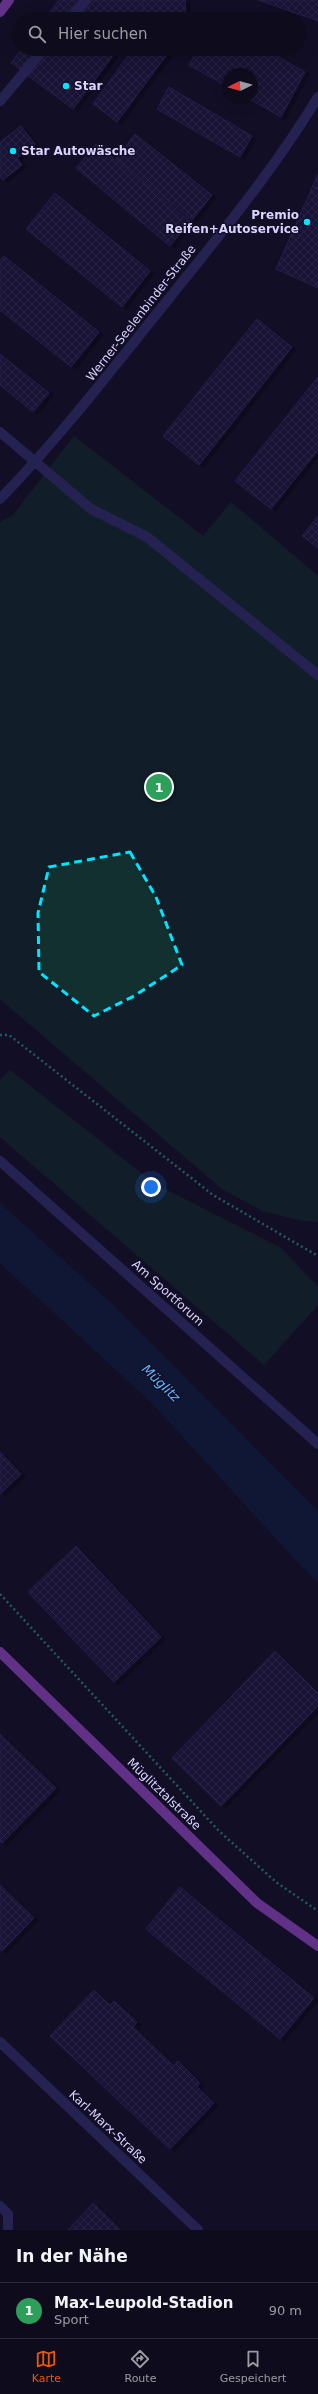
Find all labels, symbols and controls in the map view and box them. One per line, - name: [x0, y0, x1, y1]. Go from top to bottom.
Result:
- search box: [12, 12, 306, 56]
- icon: search: [26, 23, 48, 45]
- text: Hier suchen: [58, 25, 147, 43]
- north arrow: [222, 68, 258, 104]
- place label: Star: [74, 79, 102, 93]
- marker: Star: [61, 81, 71, 91]
- place label: Star Autowäsche: [21, 144, 136, 158]
- marker: Star Autowäsche: [8, 146, 18, 156]
- place label: Premio Reifen+Autoservice: [165, 208, 299, 236]
- marker: Premio Reifen+Autoservice: [302, 217, 312, 227]
- street label: Werner-Seelenbinder-Straße: [83, 242, 199, 384]
- pin: 1: [146, 772, 172, 802]
- your location: [141, 1177, 161, 1197]
- street label: Am Sportforum: [129, 1257, 207, 1329]
- water label: Müglitz: [139, 1361, 184, 1405]
- street label: Müglitztalstraße: [124, 1755, 204, 1833]
- street label: Karl-Marx-Straße: [66, 2087, 150, 2167]
- text: In der Nähe: [16, 2246, 128, 2266]
- text: Max-Leupold-Stadion: [54, 2294, 233, 2312]
- text: 1: [24, 2303, 34, 2318]
- text: 90 m: [269, 2303, 302, 2318]
- text: Sport: [54, 2312, 89, 2327]
- tab: Karte: [32, 2348, 61, 2385]
- tab: Route: [124, 2348, 156, 2385]
- tab: Gespeichert: [220, 2348, 286, 2385]

